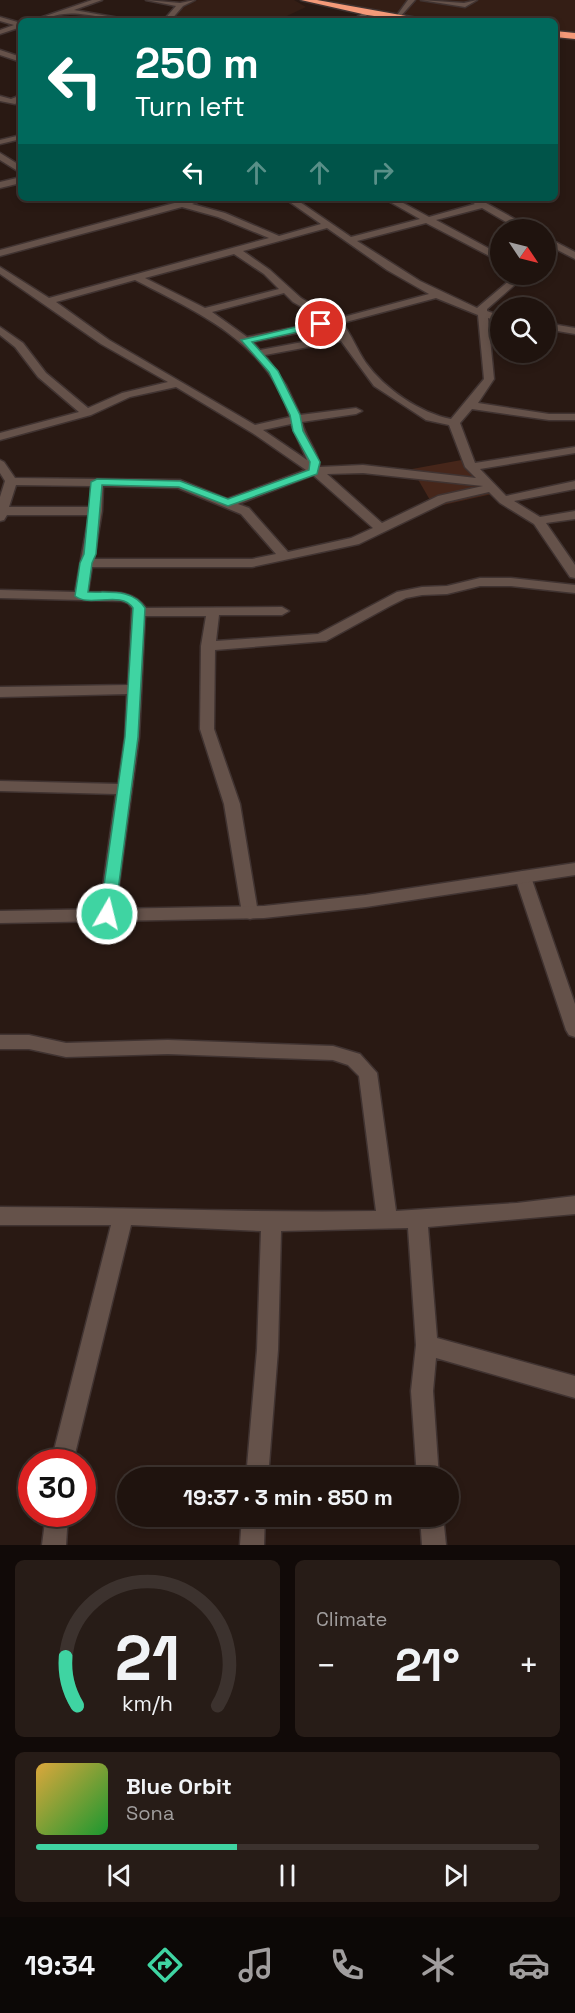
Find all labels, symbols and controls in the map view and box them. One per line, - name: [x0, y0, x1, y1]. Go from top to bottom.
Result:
- text: 250 m: [135, 37, 259, 90]
- icon: left: [36, 42, 114, 120]
- text: Turn left: [135, 89, 245, 124]
- icon: left: [177, 156, 210, 189]
- icon: ahead: [240, 156, 273, 189]
- icon: ahead: [303, 156, 336, 189]
- icon: right: [366, 156, 399, 189]
- north arrow: [490, 219, 556, 285]
- map controls: [490, 219, 556, 363]
- button: search: [490, 297, 556, 363]
- pin: [295, 298, 346, 349]
- icon: arrive: [304, 307, 337, 340]
- position arrow: [75, 882, 139, 946]
- speed limit sign: 30: [18, 1449, 96, 1527]
- text: 19:37 · 3 min · 850 m: [183, 1483, 393, 1511]
- text: Climate: [316, 1606, 387, 1632]
- text: 21: [115, 1619, 180, 1698]
- text: 21°: [395, 1637, 460, 1694]
- text: −: [316, 1645, 336, 1687]
- text: +: [519, 1645, 539, 1687]
- text: km/h: [122, 1690, 173, 1717]
- text: Blue Orbit: [126, 1772, 232, 1800]
- text: Sona: [126, 1800, 174, 1826]
- icon: previous: [103, 1859, 136, 1892]
- icon: pause: [271, 1859, 304, 1892]
- icon: next: [439, 1859, 472, 1892]
- icon: directions: [144, 1944, 186, 1986]
- icon: music: [235, 1944, 277, 1986]
- icon: phone: [326, 1944, 368, 1986]
- icon: climate: [417, 1944, 459, 1986]
- icon: car: [508, 1944, 550, 1986]
- text: 19:34: [25, 1948, 95, 1983]

